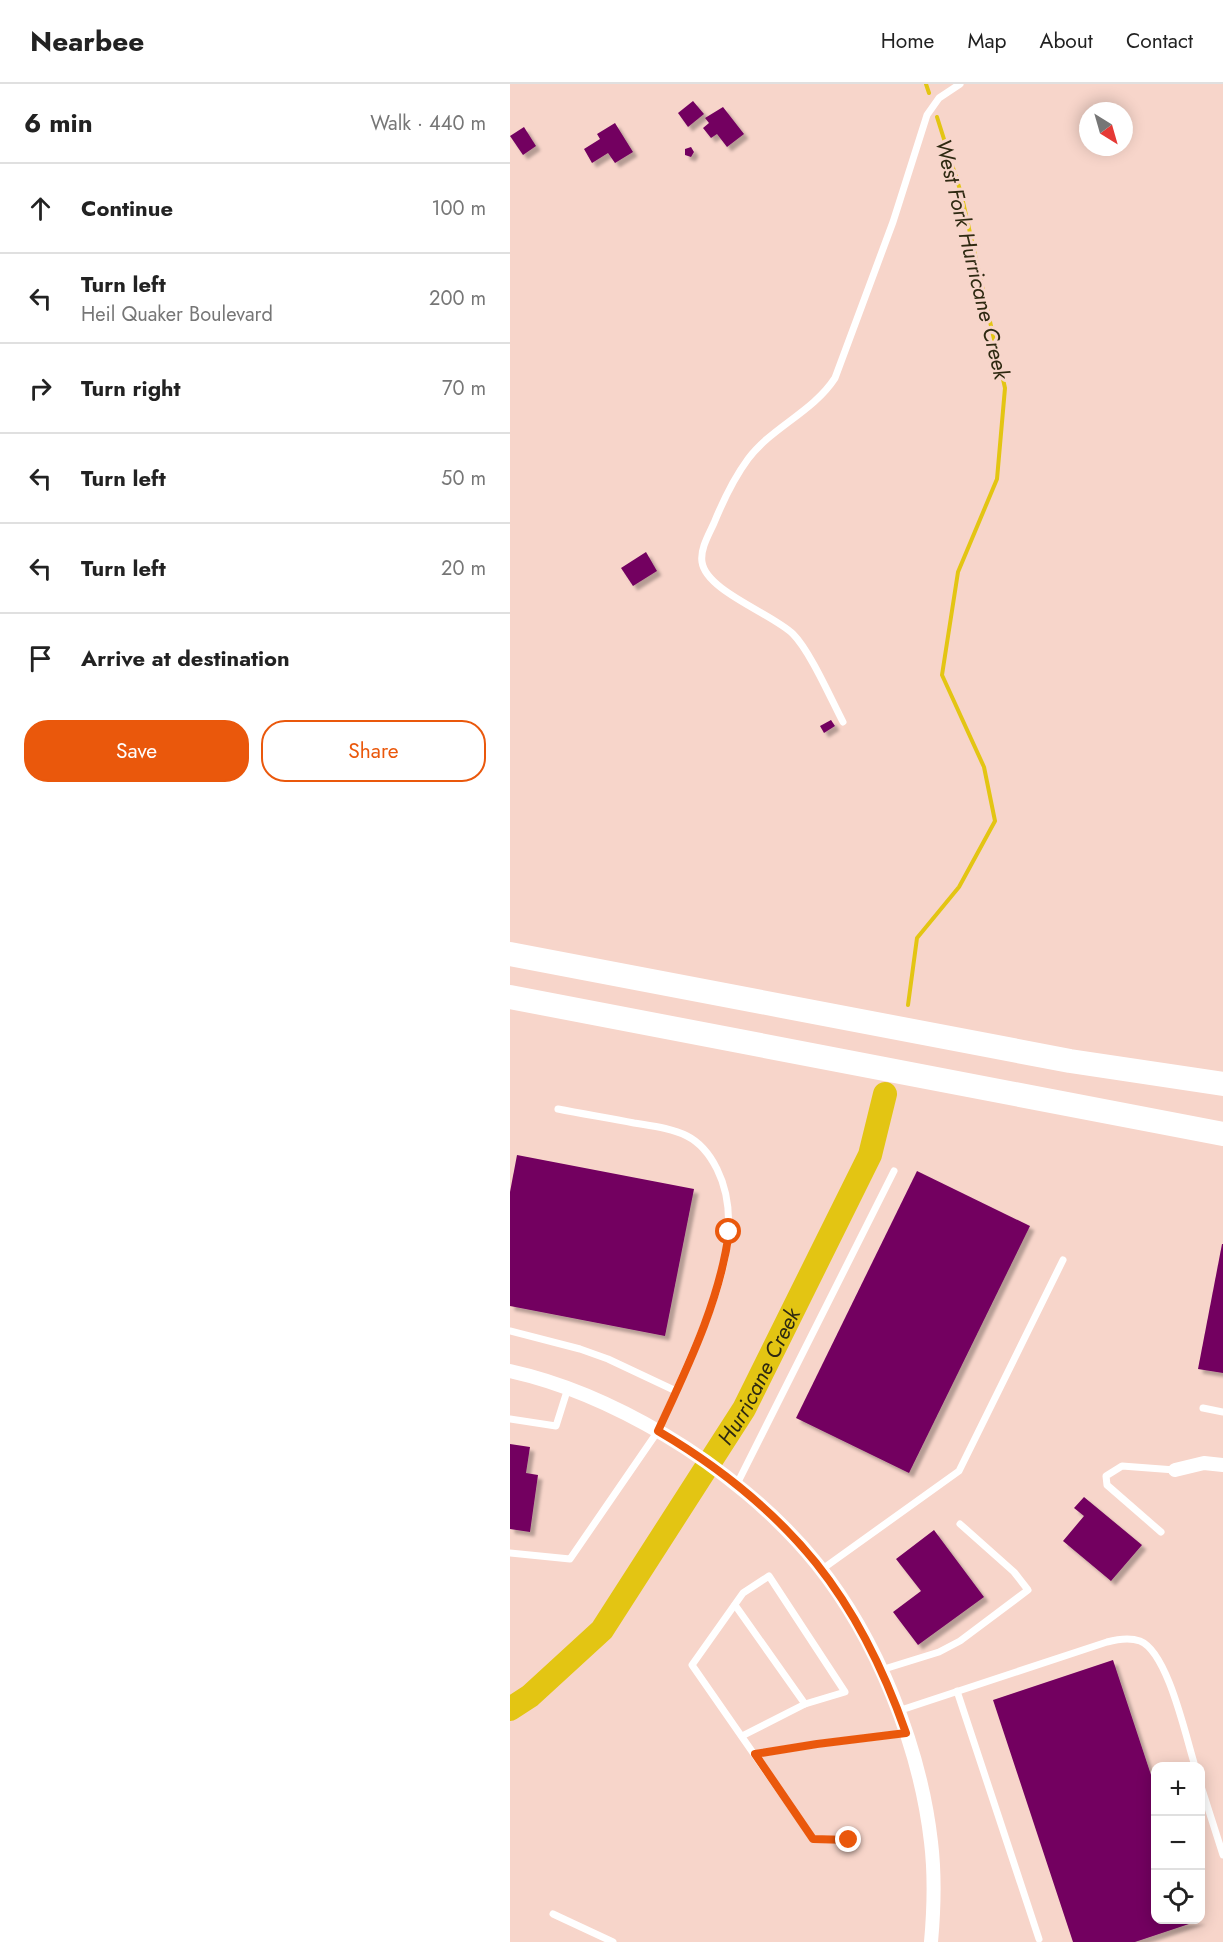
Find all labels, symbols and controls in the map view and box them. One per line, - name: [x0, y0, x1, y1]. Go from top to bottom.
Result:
- text: Nearbee: [30, 21, 144, 62]
- text: Home: [881, 26, 934, 56]
- text: Map: [967, 26, 1007, 56]
- text: About: [1040, 26, 1093, 56]
- text: Contact: [1126, 26, 1193, 56]
- north arrow: [1079, 102, 1133, 156]
- text: 6 min: [24, 104, 93, 142]
- text: Walk · 440 m: [370, 109, 486, 138]
- water label: West Fork Hurricane Creek: [928, 135, 1019, 384]
- icon: ahead: [24, 192, 57, 225]
- text: Continue: [81, 192, 173, 224]
- text: 100 m: [431, 194, 486, 223]
- text: Turn left: [81, 268, 166, 300]
- icon: left: [24, 282, 57, 315]
- text: 200 m: [429, 284, 486, 313]
- text: Heil Quaker Boulevard: [81, 300, 273, 329]
- icon: right: [24, 372, 57, 405]
- text: Turn right: [81, 372, 181, 404]
- text: 70 m: [442, 374, 486, 403]
- icon: left: [24, 462, 57, 495]
- text: Turn left: [81, 462, 166, 494]
- text: 50 m: [441, 464, 486, 493]
- icon: left: [24, 552, 57, 585]
- text: Turn left: [81, 552, 166, 584]
- text: 20 m: [441, 554, 486, 583]
- icon: arrive: [24, 642, 57, 675]
- text: Arrive at destination: [81, 642, 290, 674]
- button: Save: [24, 720, 249, 782]
- button: Share: [261, 720, 486, 782]
- route start: [715, 1218, 741, 1244]
- water label: Hurricane Creek: [709, 1301, 808, 1451]
- map controls: [1151, 1762, 1205, 1924]
- button: +: [1151, 1762, 1205, 1816]
- button: −: [1151, 1816, 1205, 1870]
- route end: [835, 1826, 861, 1852]
- button: locate: [1151, 1870, 1205, 1924]

